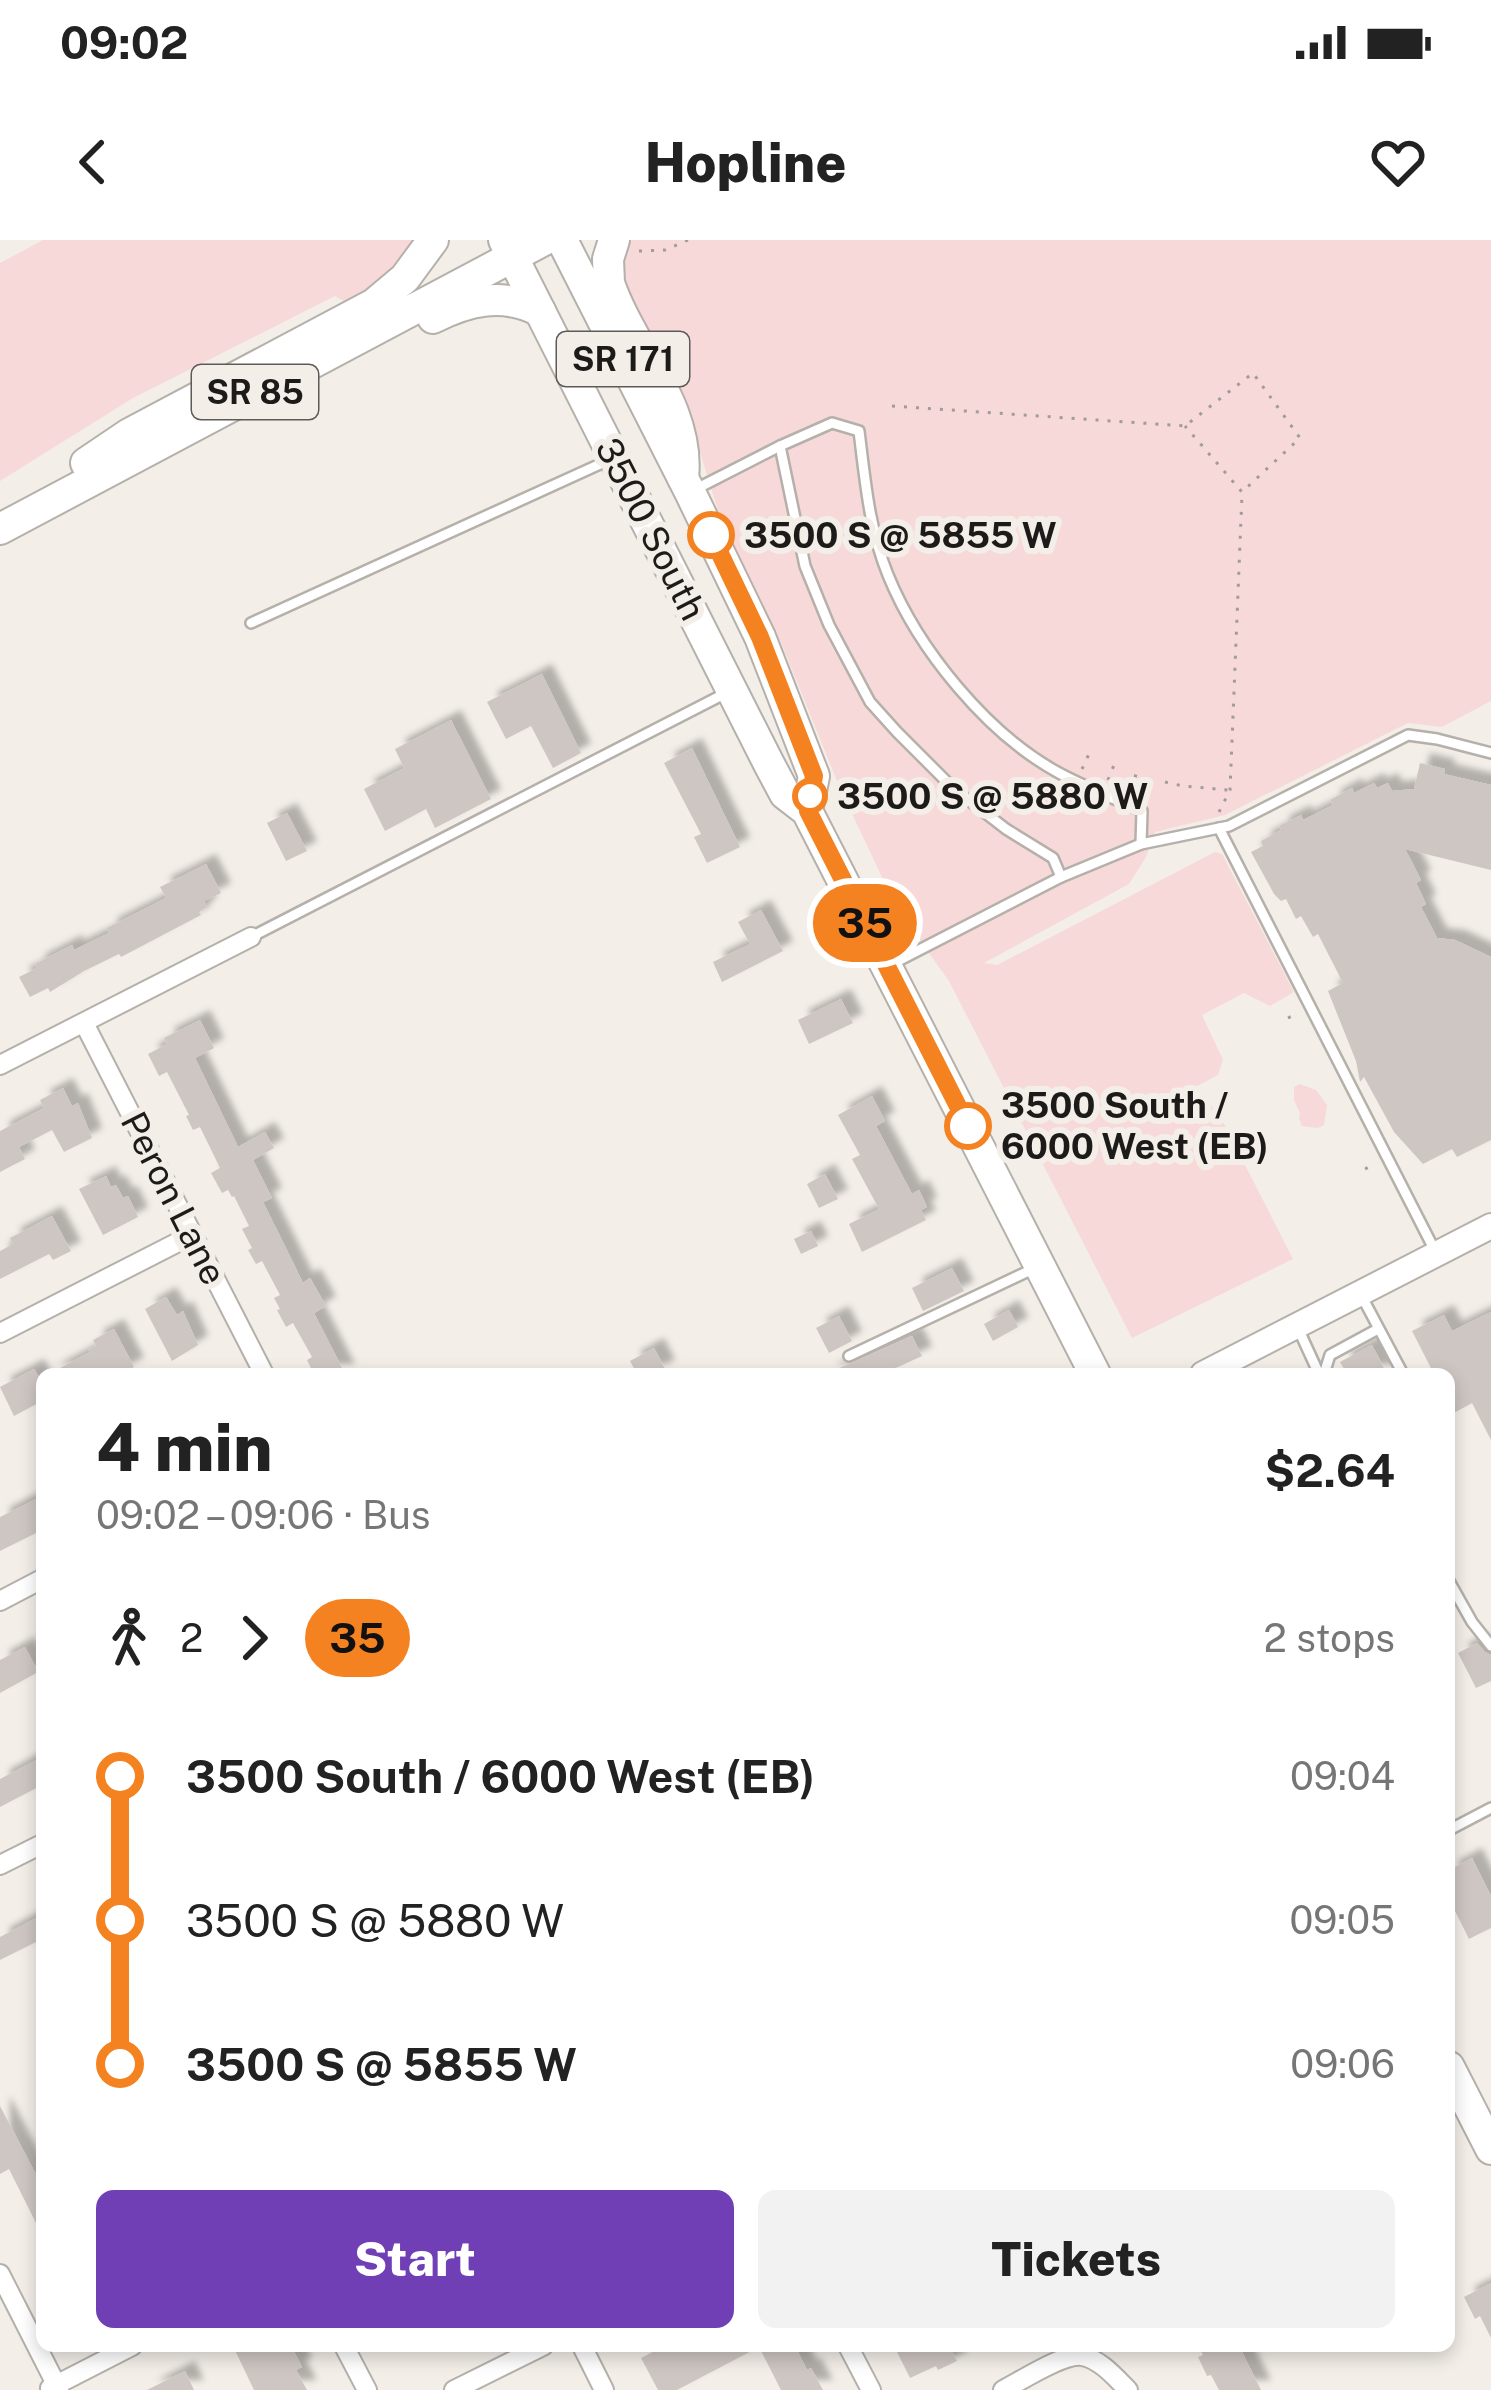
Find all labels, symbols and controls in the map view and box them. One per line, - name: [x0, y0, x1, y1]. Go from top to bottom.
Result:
- text: 09:02: [60, 16, 188, 69]
- icon: back: [60, 129, 126, 195]
- icon: heart: [1365, 129, 1431, 195]
- text: Hopline: [644, 131, 847, 194]
- road number: SR 171: [557, 332, 689, 386]
- road number: SR 85: [192, 365, 318, 419]
- street label: 3500 South: [587, 431, 715, 627]
- marker: 3500 S @ 5855 W: [689, 513, 733, 557]
- place label: 3500 S @ 5855 W: [744, 514, 1057, 556]
- place label: 3500 S @ 5880 W: [837, 775, 1148, 817]
- marker: 3500 S @ 5880 W: [794, 780, 826, 812]
- line badge: 35: [811, 884, 919, 962]
- text: 35: [837, 898, 893, 947]
- place label: 3500 South / 6000 West (EB): [1001, 1084, 1269, 1167]
- marker: 3500 South / 6000 West (EB): [946, 1104, 990, 1148]
- street label: Peron Lane: [113, 1105, 235, 1291]
- text: 4 min: [96, 1408, 273, 1486]
- text: $2.64: [1265, 1444, 1395, 1497]
- text: 09:02 – 09:06 · Bus: [96, 1492, 431, 1538]
- icon: walk: [96, 1605, 162, 1671]
- icon: forward: [221, 1605, 287, 1671]
- text: 35: [329, 1613, 386, 1662]
- text: 2: [180, 1615, 203, 1661]
- text: 2 stops: [1263, 1615, 1395, 1661]
- text: 3500 South / 6000 West (EB): [186, 1750, 815, 1803]
- text: 09:04: [1290, 1753, 1395, 1799]
- text: 3500 S @ 5880 W: [186, 1894, 564, 1947]
- text: 09:05: [1289, 1897, 1395, 1943]
- text: 3500 S @ 5855 W: [186, 2038, 577, 2091]
- text: 09:06: [1290, 2041, 1395, 2087]
- button: Start: [96, 2190, 734, 2328]
- button: Tickets: [758, 2190, 1395, 2328]

